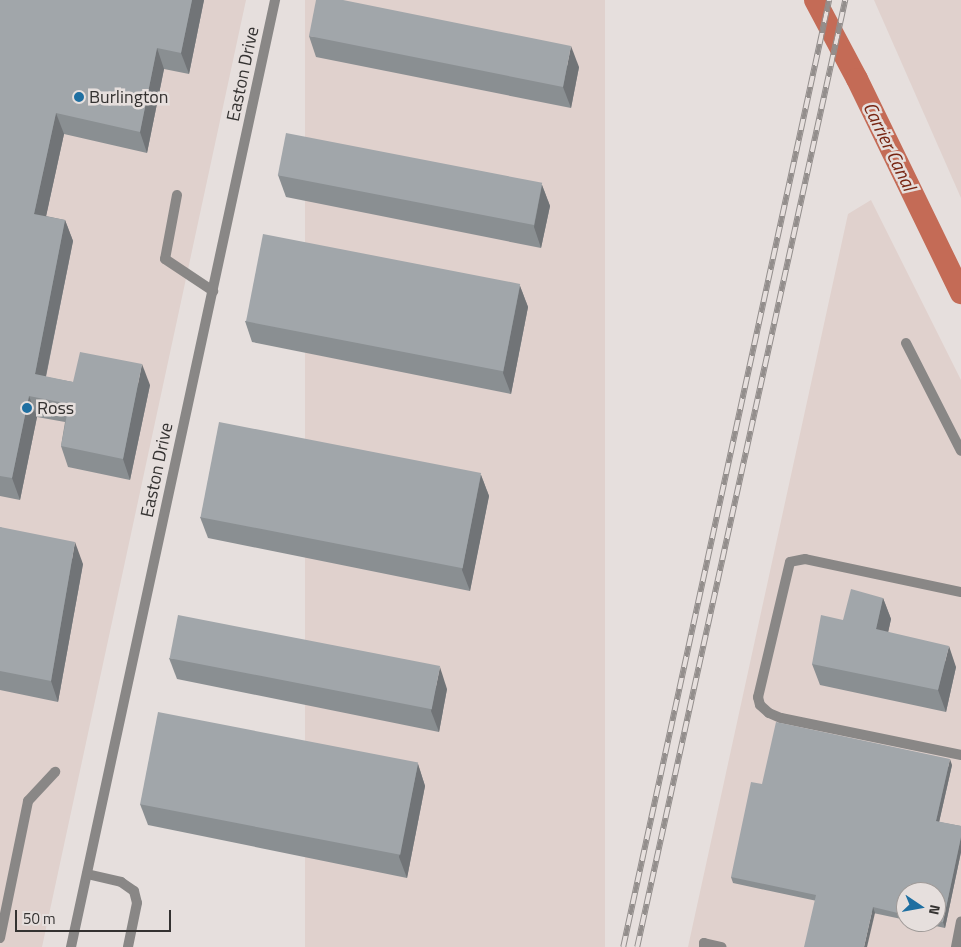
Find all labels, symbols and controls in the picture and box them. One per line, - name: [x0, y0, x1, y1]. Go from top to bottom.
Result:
- street label: Easton Drive: [222, 25, 264, 123]
- place label: Burlington: [89, 86, 168, 108]
- marker: Burlington: [73, 91, 85, 103]
- water label: Carrier Canal: [859, 98, 921, 194]
- place label: Ross: [37, 397, 74, 419]
- marker: Ross: [21, 402, 33, 414]
- street label: Easton Drive: [136, 421, 178, 519]
- north arrow: [896, 882, 946, 932]
- scale bar: [18, 900, 174, 932]
- text: N: [924, 903, 946, 917]
- text: 50 m: [23, 907, 56, 930]

